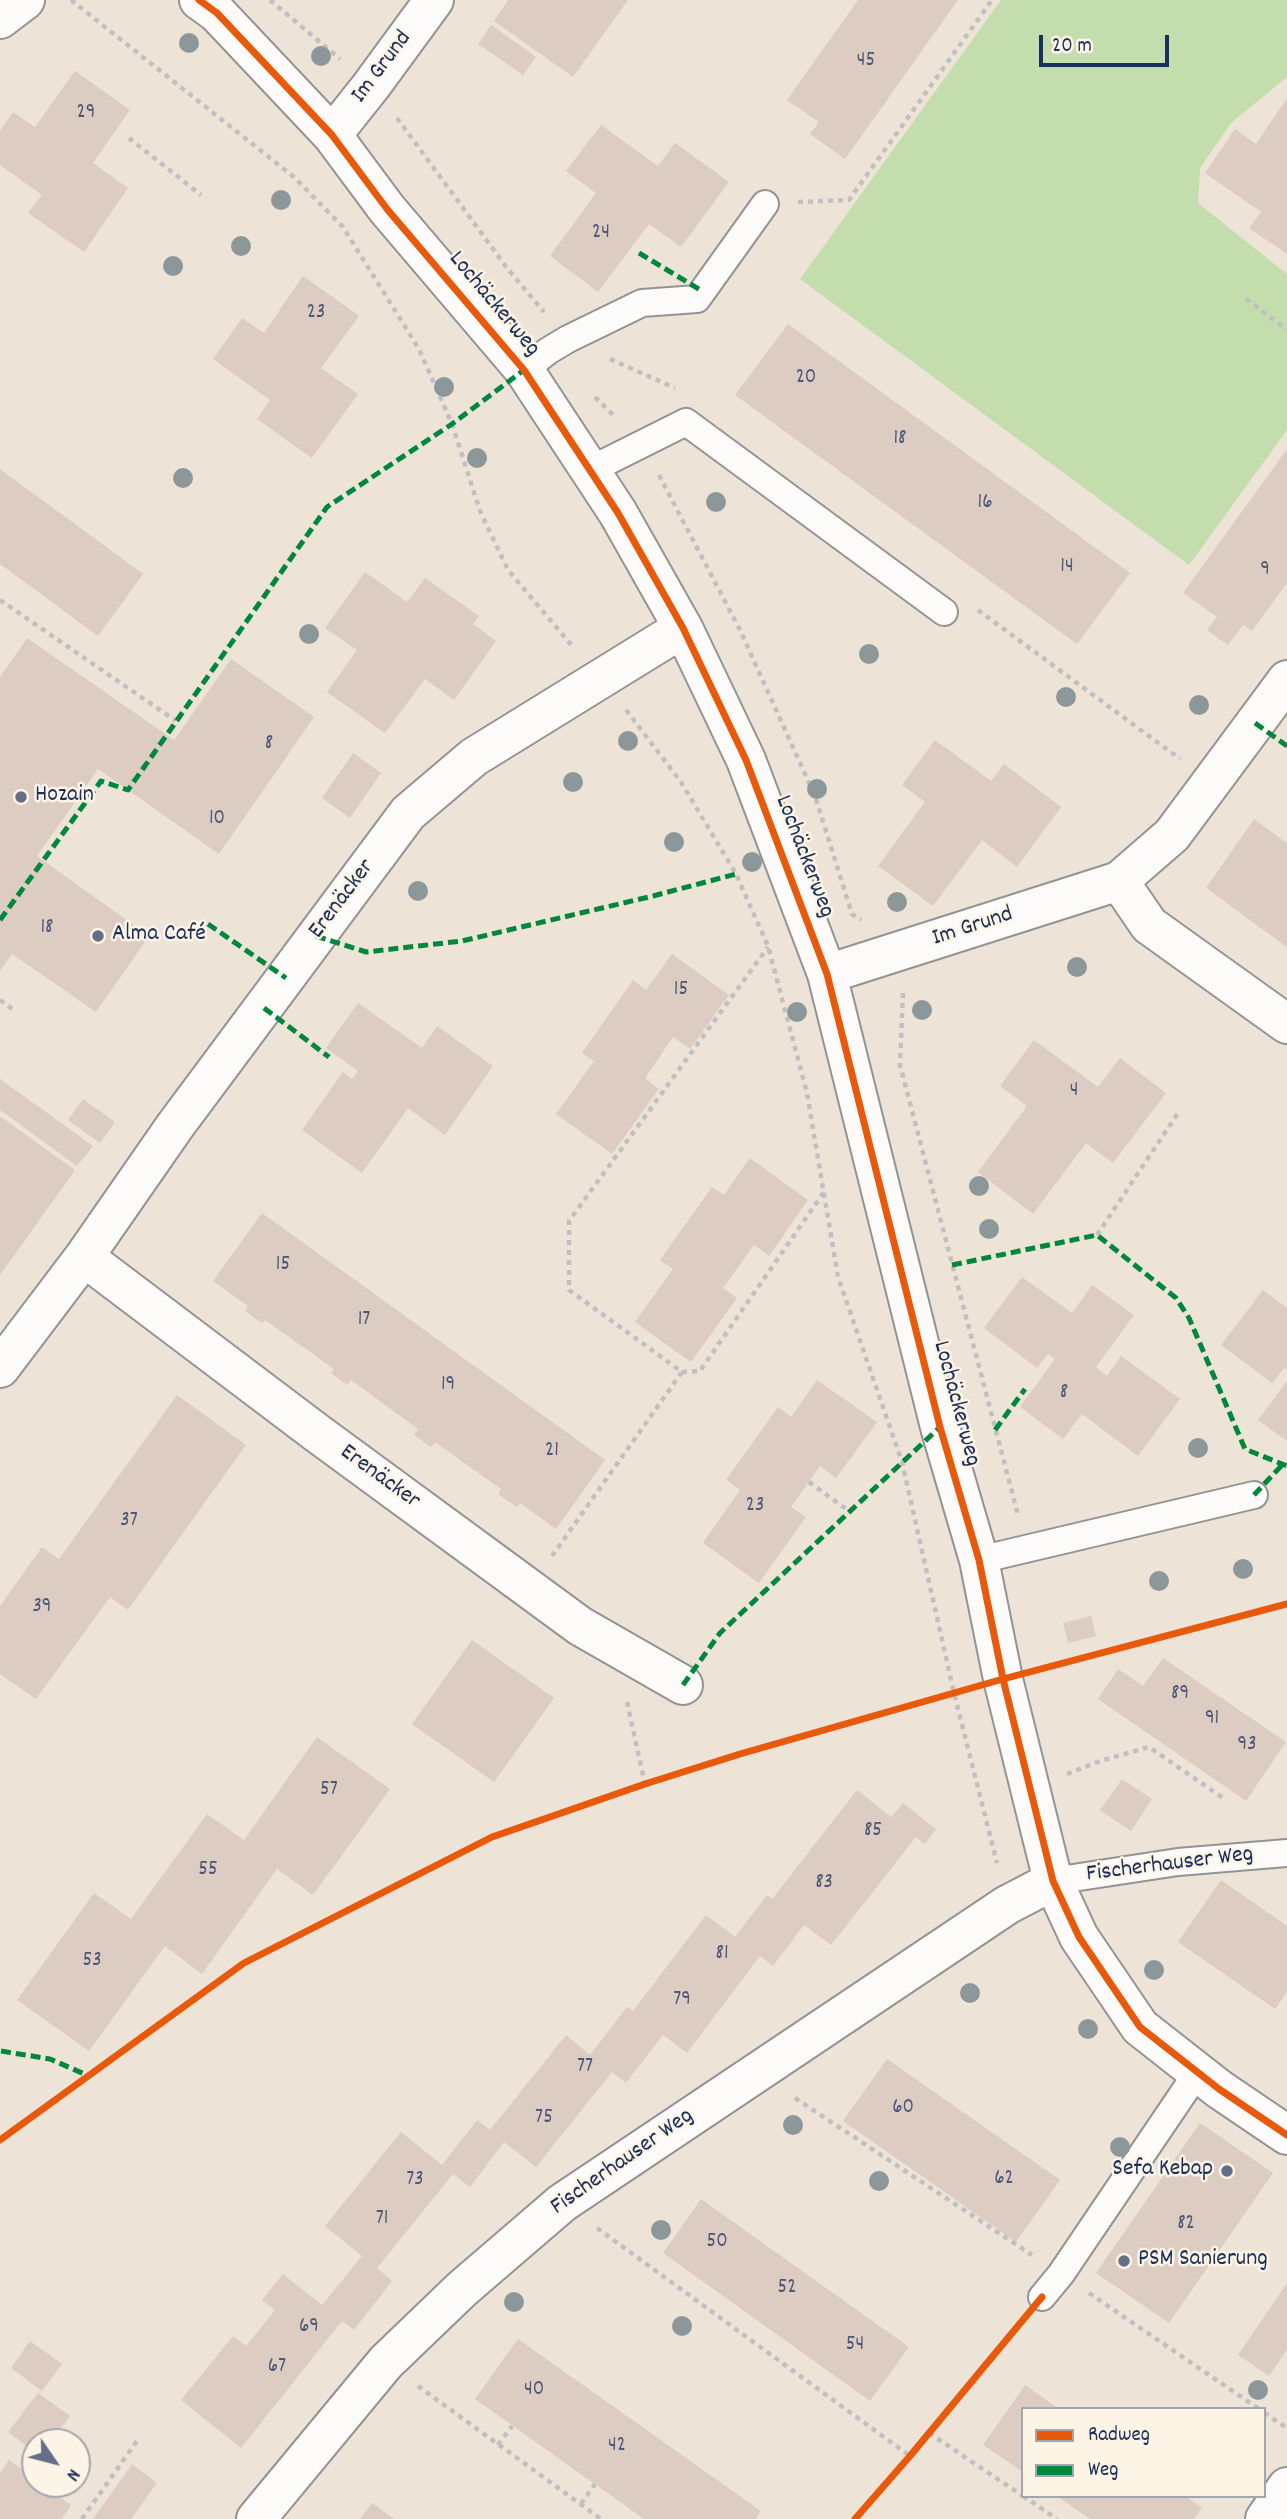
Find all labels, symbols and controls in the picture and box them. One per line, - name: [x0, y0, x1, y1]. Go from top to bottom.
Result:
- scale bar: [1042, 21, 1172, 65]
- street label: Im Grund: [346, 26, 420, 110]
- text: 20 m: [1052, 32, 1092, 62]
- house number: 45: [857, 49, 875, 75]
- house number: 29: [77, 101, 95, 127]
- house number: 24: [592, 221, 610, 247]
- street label: Lochäckerweg: [441, 246, 545, 364]
- house number: 23: [307, 301, 325, 327]
- house number: 20: [796, 366, 816, 392]
- house number: 18: [893, 427, 907, 453]
- house number: 16: [978, 491, 992, 517]
- house number: 14: [1060, 555, 1074, 581]
- house number: 9: [1260, 558, 1270, 584]
- house number: 8: [265, 732, 273, 758]
- place label: Hozain: [35, 783, 94, 811]
- marker: Hozain: [13, 789, 29, 805]
- street label: Lochäckerweg: [767, 792, 839, 922]
- house number: 10: [209, 807, 225, 833]
- street label: Erenäcker: [304, 854, 382, 946]
- street label: Im Grund: [929, 901, 1017, 955]
- house number: 18: [40, 916, 54, 942]
- place label: Alma Café: [112, 922, 206, 950]
- marker: Alma Café: [90, 928, 106, 944]
- house number: 15: [674, 978, 688, 1004]
- house number: 4: [1070, 1079, 1078, 1105]
- house number: 15: [276, 1253, 290, 1279]
- house number: 17: [358, 1308, 370, 1334]
- street label: Lochäckerweg: [924, 1338, 986, 1470]
- house number: 19: [441, 1373, 455, 1399]
- house number: 8: [1060, 1381, 1068, 1407]
- street label: Erenäcker: [333, 1439, 425, 1517]
- house number: 21: [545, 1439, 559, 1465]
- house number: 23: [746, 1494, 764, 1520]
- house number: 37: [120, 1509, 138, 1535]
- house number: 39: [33, 1595, 51, 1621]
- house number: 89: [1171, 1682, 1189, 1708]
- house number: 91: [1205, 1707, 1219, 1733]
- house number: 93: [1238, 1733, 1256, 1759]
- house number: 57: [320, 1778, 338, 1804]
- house number: 85: [864, 1819, 882, 1845]
- street label: Fischerhauser Weg: [1085, 1841, 1255, 1891]
- house number: 55: [198, 1858, 218, 1884]
- house number: 83: [815, 1871, 833, 1897]
- house number: 81: [715, 1942, 729, 1968]
- house number: 53: [82, 1949, 102, 1975]
- house number: 79: [673, 1988, 691, 2014]
- house number: 77: [577, 2055, 593, 2081]
- house number: 60: [892, 2096, 914, 2122]
- street label: Fischerhauser Weg: [546, 2103, 700, 2223]
- house number: 75: [535, 2106, 553, 2132]
- place label: Sefa Kebap: [1112, 2157, 1213, 2185]
- marker: Sefa Kebap: [1219, 2163, 1235, 2179]
- house number: 62: [994, 2167, 1014, 2193]
- house number: 73: [406, 2168, 424, 2194]
- house number: 71: [376, 2207, 388, 2233]
- house number: 82: [1177, 2212, 1195, 2238]
- house number: 50: [706, 2230, 728, 2256]
- place label: PSM Sanierung: [1138, 2247, 1268, 2275]
- marker: PSM Sanierung: [1116, 2253, 1132, 2269]
- house number: 52: [778, 2276, 796, 2302]
- house number: 69: [299, 2315, 319, 2341]
- house number: 54: [846, 2333, 864, 2359]
- house number: 67: [268, 2355, 286, 2381]
- house number: 40: [524, 2378, 544, 2404]
- legend: [1021, 2407, 1266, 2498]
- text: Radweg: [1088, 2421, 1150, 2451]
- north arrow: [21, 2428, 91, 2498]
- house number: 42: [608, 2434, 626, 2460]
- text: Weg: [1088, 2456, 1119, 2486]
- text: N: [58, 2463, 86, 2486]

